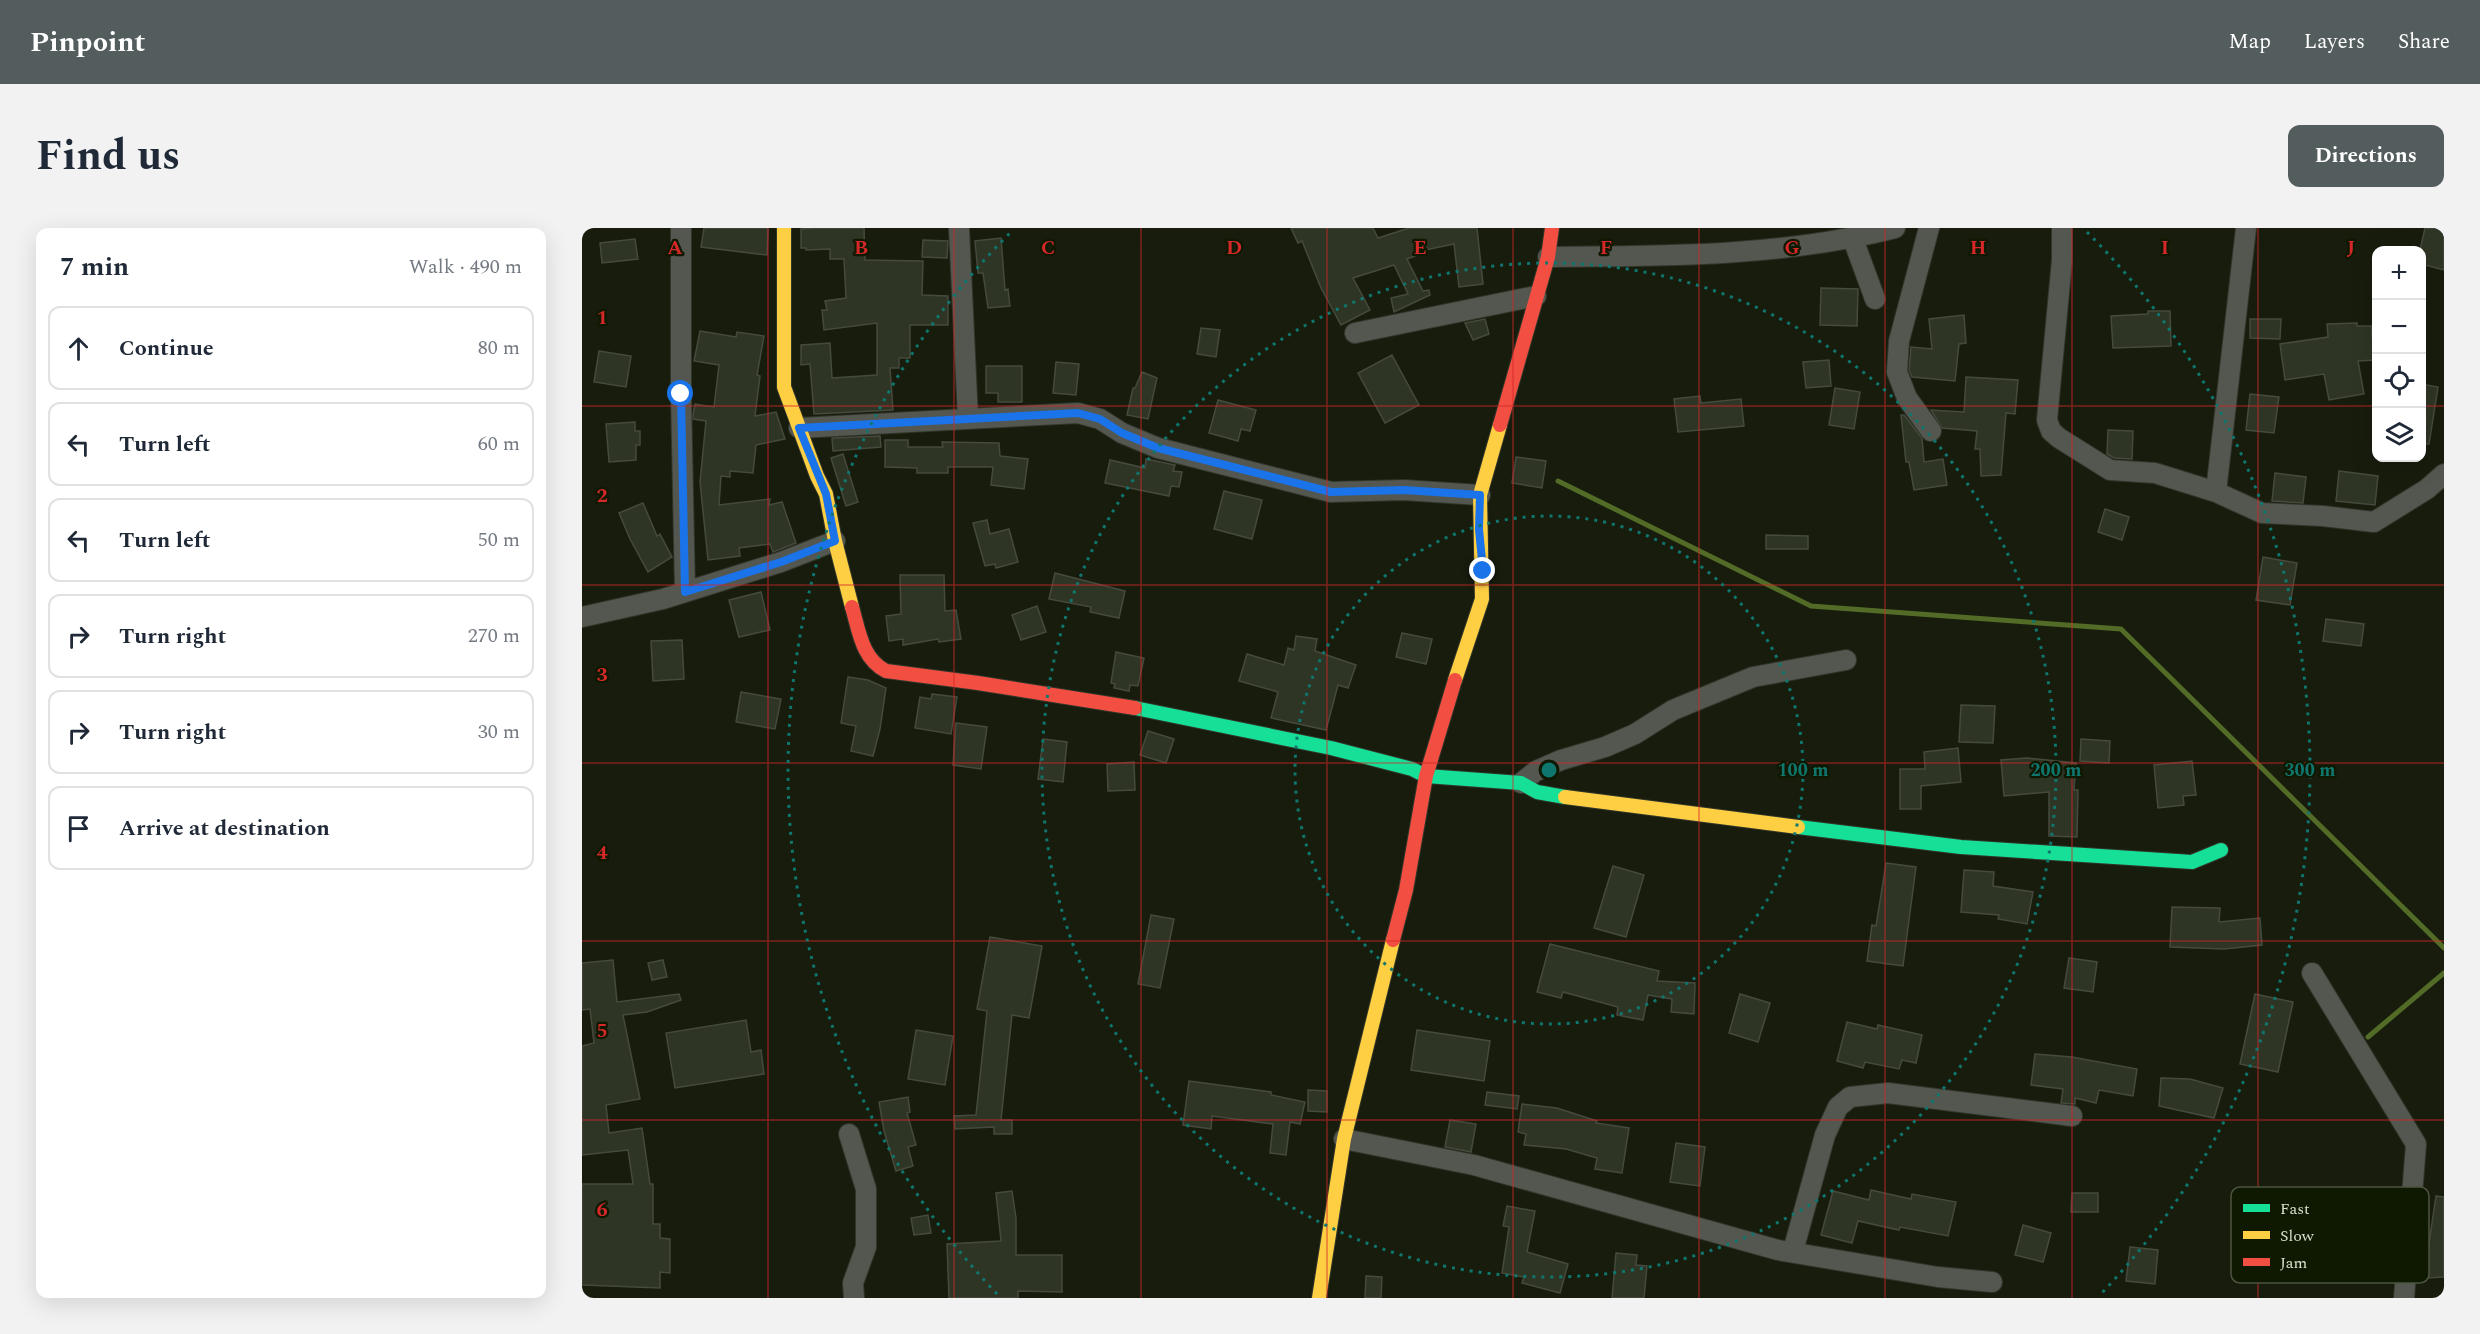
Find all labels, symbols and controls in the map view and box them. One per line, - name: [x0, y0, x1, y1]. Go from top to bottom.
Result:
- text: Pinpoint: [30, 21, 145, 64]
- text: Map: [2229, 26, 2271, 58]
- text: Layers: [2304, 26, 2365, 58]
- text: Share: [2398, 26, 2450, 58]
- text: Find us: [36, 125, 180, 188]
- button: Directions: [2288, 125, 2444, 187]
- text: A: [667, 233, 683, 263]
- text: B: [854, 233, 868, 263]
- text: C: [1041, 233, 1055, 263]
- text: D: [1226, 233, 1242, 263]
- text: E: [1413, 233, 1427, 263]
- text: F: [1600, 233, 1612, 263]
- text: G: [1784, 233, 1800, 263]
- text: H: [1970, 233, 1986, 263]
- text: I: [2161, 233, 2169, 263]
- text: J: [2347, 233, 2355, 263]
- map controls: [2372, 246, 2426, 462]
- button: +: [2372, 246, 2426, 300]
- text: 7 min: [60, 247, 129, 287]
- text: Walk · 490 m: [409, 252, 522, 282]
- button: −: [2372, 300, 2426, 354]
- text: 1: [596, 303, 608, 333]
- icon: ahead: [62, 332, 95, 365]
- text: Continue: [119, 332, 214, 365]
- text: 80 m: [478, 333, 520, 363]
- button: locate: [2372, 354, 2426, 408]
- route start: [667, 380, 693, 406]
- button: layers: [2372, 408, 2426, 462]
- icon: left: [62, 428, 95, 461]
- text: Turn left: [119, 428, 211, 461]
- text: 60 m: [478, 429, 520, 459]
- text: 2: [596, 481, 608, 511]
- icon: left: [62, 524, 95, 557]
- text: Turn left: [119, 524, 211, 557]
- text: 50 m: [478, 525, 520, 555]
- route end: [1469, 557, 1495, 583]
- icon: right: [62, 620, 95, 653]
- text: Turn right: [119, 620, 226, 653]
- text: 270 m: [468, 621, 520, 651]
- text: 3: [596, 660, 608, 690]
- icon: right: [62, 716, 95, 749]
- text: Turn right: [119, 716, 226, 749]
- text: 30 m: [478, 717, 520, 747]
- text: 100 m: [1777, 757, 1829, 784]
- text: 200 m: [2030, 757, 2082, 784]
- text: 300 m: [2284, 757, 2336, 784]
- centre of rings: [1539, 760, 1559, 780]
- icon: arrive: [62, 812, 95, 845]
- text: Arrive at destination: [119, 812, 330, 845]
- text: 4: [596, 838, 608, 868]
- text: 5: [596, 1016, 608, 1046]
- legend: [2231, 1187, 2429, 1283]
- text: 6: [596, 1195, 608, 1225]
- text: Fast: [2280, 1197, 2310, 1221]
- text: Slow: [2280, 1224, 2315, 1248]
- text: Jam: [2280, 1251, 2308, 1275]

